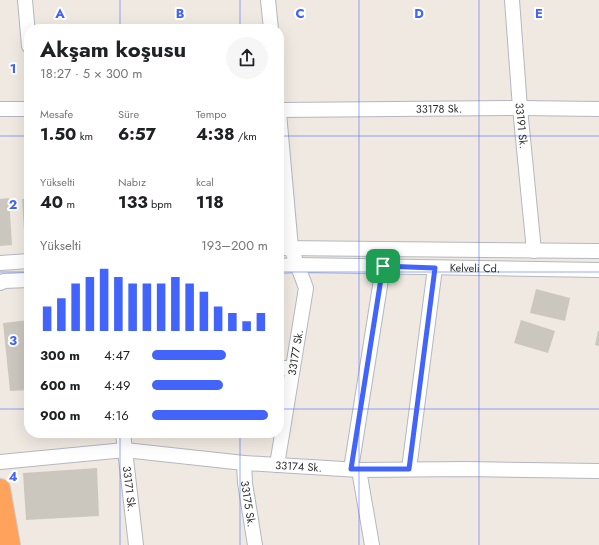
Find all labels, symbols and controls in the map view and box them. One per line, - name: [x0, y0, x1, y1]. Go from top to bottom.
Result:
- text: A: [54, 4, 65, 23]
- text: B: [176, 4, 185, 23]
- text: C: [295, 4, 305, 23]
- text: D: [414, 4, 424, 23]
- text: E: [535, 4, 543, 23]
- text: Akşam koşusu: [40, 33, 186, 65]
- button: share: [226, 37, 268, 79]
- text: 1: [10, 59, 16, 78]
- text: 18:27 · 5 × 300 m: [40, 64, 142, 83]
- street label: 33178 Sk.: [416, 100, 462, 117]
- street label: 33191 Sk.: [512, 102, 532, 149]
- text: Mesafe: [40, 106, 73, 122]
- text: Süre: [118, 106, 139, 122]
- text: Tempo: [196, 106, 227, 122]
- text: 1.50: [40, 122, 76, 146]
- text: 6:57: [118, 122, 156, 146]
- text: 4:38: [196, 122, 235, 146]
- text: km: [76, 128, 93, 144]
- text: /km: [235, 128, 257, 144]
- text: Yükselti: [40, 174, 75, 190]
- text: Nabız: [118, 174, 146, 190]
- text: kcal: [196, 174, 214, 190]
- text: 40: [40, 190, 63, 214]
- text: 133: [118, 190, 148, 214]
- text: 118: [196, 190, 224, 214]
- text: 2: [9, 195, 17, 214]
- text: m: [63, 196, 75, 212]
- text: bpm: [148, 196, 172, 212]
- text: Yükselti: [40, 236, 81, 255]
- text: 193–200 m: [201, 236, 268, 255]
- pin: [366, 249, 400, 283]
- icon: arrive: [372, 255, 394, 277]
- street label: Kelveli Cd.: [450, 260, 500, 276]
- street label: 33177 Sk.: [284, 328, 307, 377]
- text: 3: [9, 331, 17, 350]
- text: 300 m: [40, 346, 80, 365]
- text: 4:47: [104, 346, 130, 365]
- text: 600 m: [40, 376, 80, 395]
- text: 4:49: [104, 376, 131, 395]
- text: 900 m: [40, 406, 80, 425]
- text: 4:16: [104, 406, 129, 425]
- street label: 33174 Sk.: [275, 457, 323, 476]
- street label: 33171 Sk.: [119, 465, 140, 512]
- text: 4: [8, 467, 18, 486]
- street label: 33175 Sk.: [237, 479, 260, 528]

